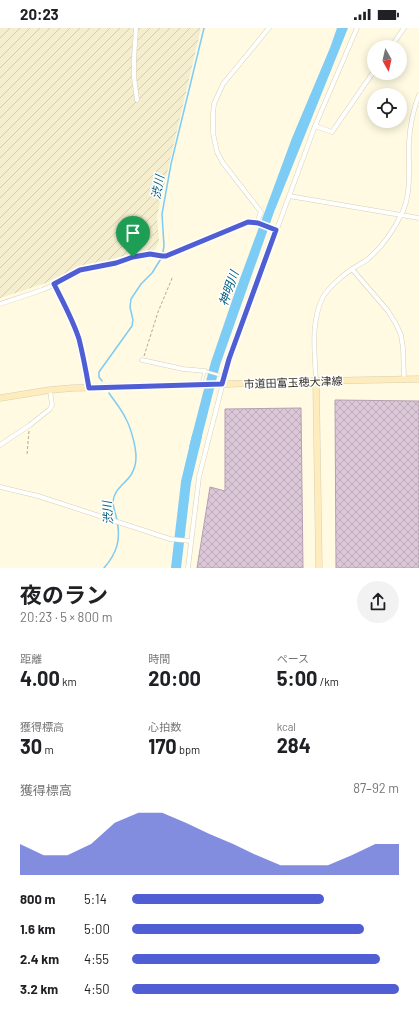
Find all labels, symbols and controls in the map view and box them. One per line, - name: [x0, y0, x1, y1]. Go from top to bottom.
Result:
- text: 20:23: [20, 5, 59, 23]
- north arrow: [367, 40, 407, 80]
- map controls: [367, 40, 407, 128]
- button: locate: [367, 88, 407, 128]
- water label: 渋川: [148, 172, 166, 200]
- pin: [116, 216, 150, 257]
- icon: arrive: [122, 222, 144, 244]
- water label: 神明川: [216, 267, 241, 307]
- street label: 市道田富玉穂大津線: [243, 374, 343, 390]
- water label: 渋川: [99, 499, 115, 525]
- text: 夜のラン: [20, 581, 108, 607]
- button: share: [357, 581, 399, 623]
- text: 20:23 · 5 × 800 m: [20, 609, 112, 625]
- text: 距離: [20, 652, 42, 665]
- text: 時間: [148, 652, 170, 665]
- text: ペース: [277, 652, 309, 665]
- text: 4.00: [20, 666, 60, 690]
- text: 20:00: [148, 666, 201, 690]
- text: 5:00: [277, 666, 318, 690]
- text: km: [60, 675, 77, 688]
- text: /km: [318, 675, 339, 688]
- text: 獲得標高: [20, 720, 64, 733]
- text: 心拍数: [148, 720, 181, 733]
- text: kcal: [277, 720, 296, 733]
- text: 284: [277, 733, 311, 757]
- text: 30: [20, 734, 42, 758]
- text: 170: [148, 734, 177, 758]
- text: m: [42, 743, 54, 756]
- text: bpm: [177, 743, 200, 756]
- text: 87–92 m: [353, 780, 399, 796]
- text: 獲得標高: [20, 782, 72, 798]
- text: 800 m: [20, 891, 55, 907]
- text: 5:14: [84, 891, 107, 907]
- text: 1.6 km: [20, 921, 55, 937]
- text: 5:00: [84, 921, 110, 937]
- text: 2.4 km: [20, 951, 59, 967]
- text: 4:55: [84, 951, 109, 967]
- text: 3.2 km: [20, 981, 58, 997]
- text: 4:50: [84, 981, 110, 997]

